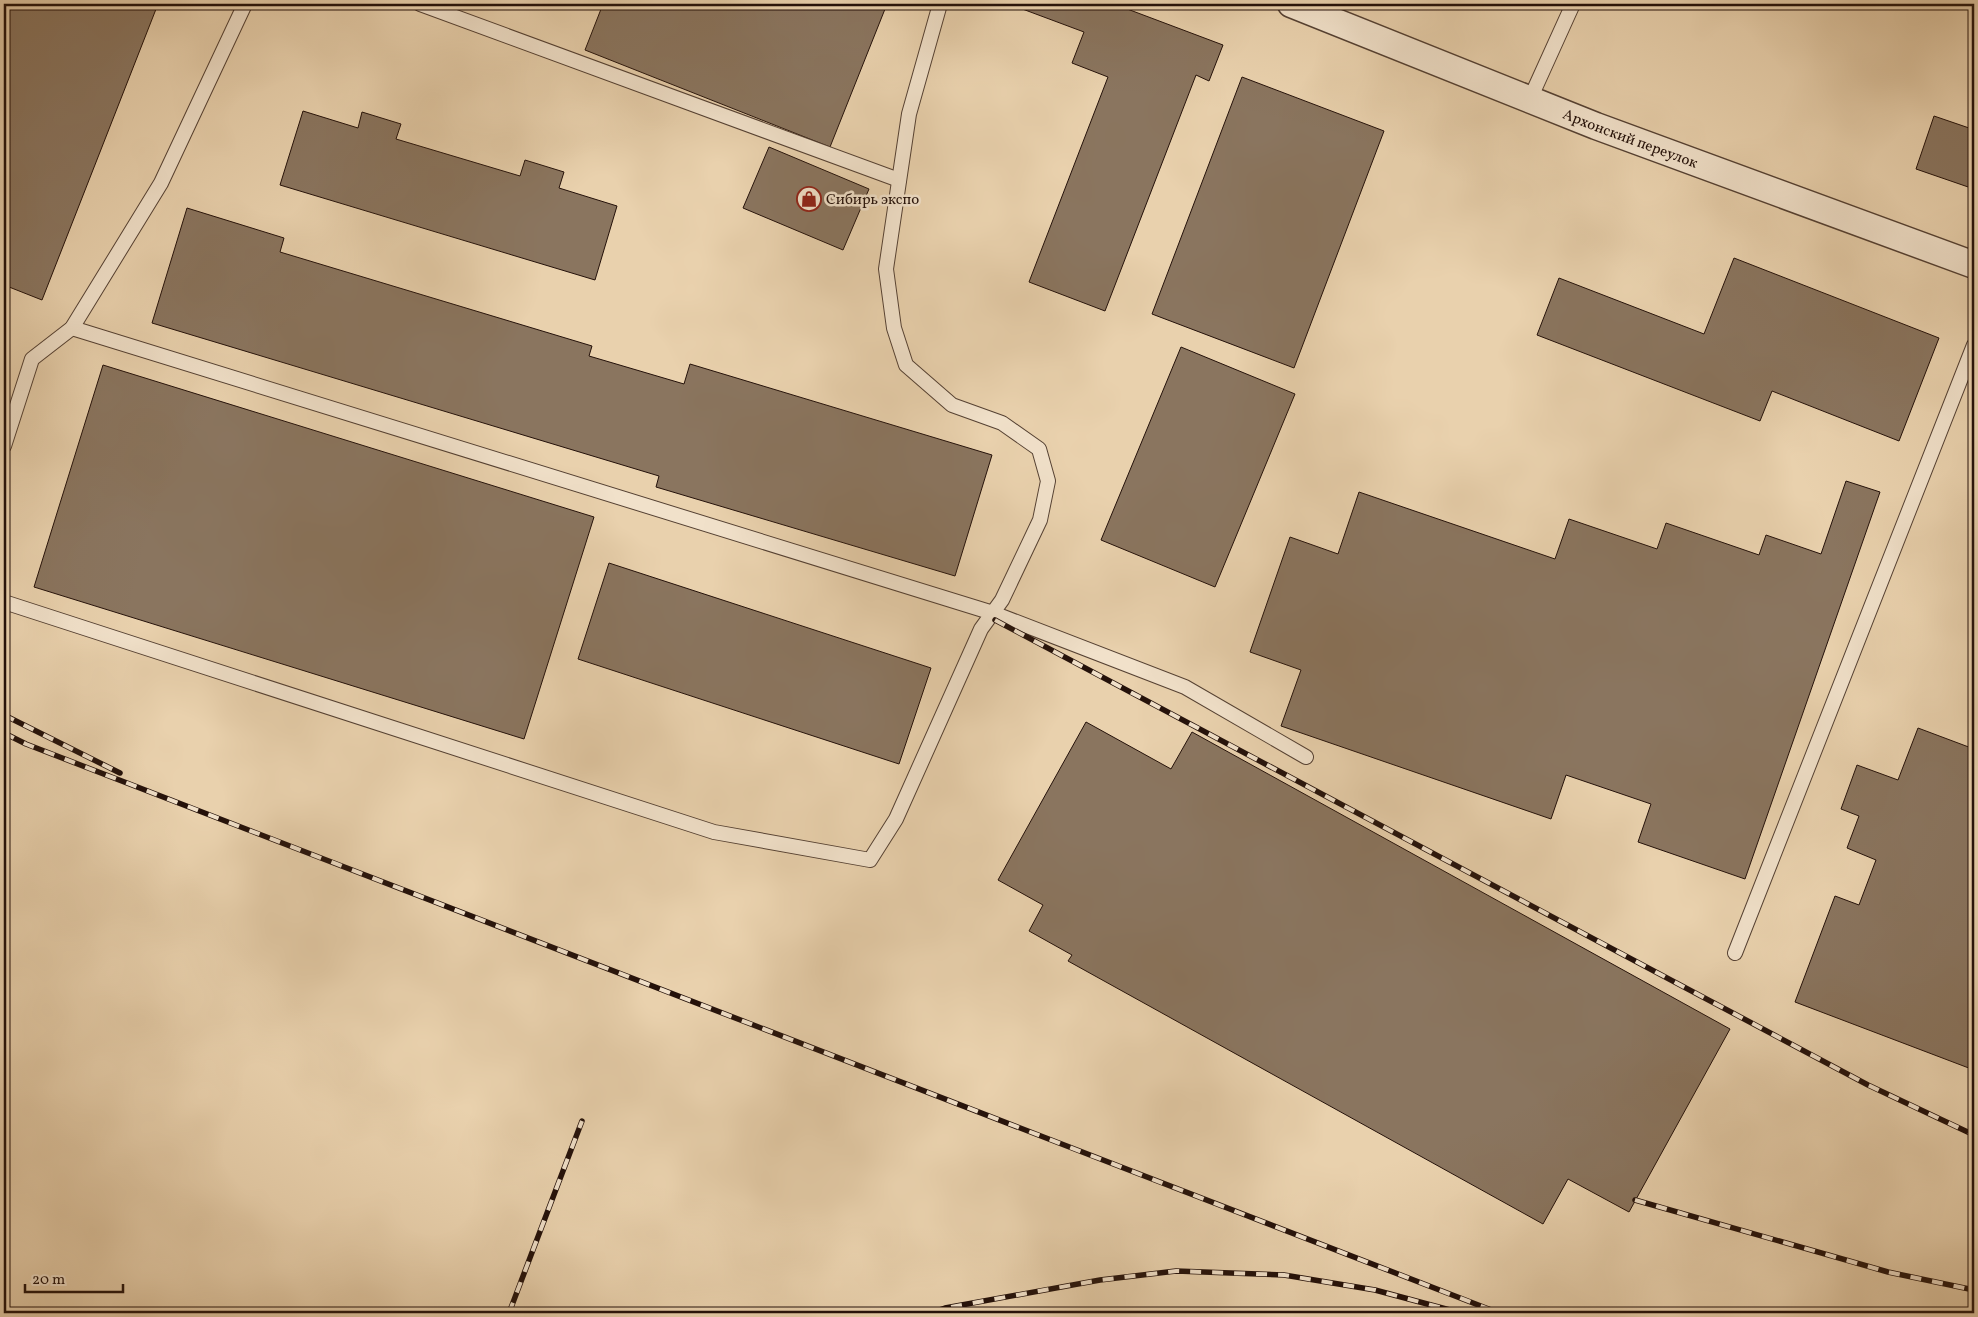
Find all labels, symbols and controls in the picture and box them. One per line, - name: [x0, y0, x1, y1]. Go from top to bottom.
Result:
- street label: Архонский переулок: [1559, 105, 1700, 175]
- shop icon: Сибирь экспо: [796, 186, 822, 212]
- place label: Сибирь экспо: [826, 190, 919, 211]
- scale bar: [25, 1262, 122, 1294]
- text: 20 m: [32, 1270, 65, 1291]

